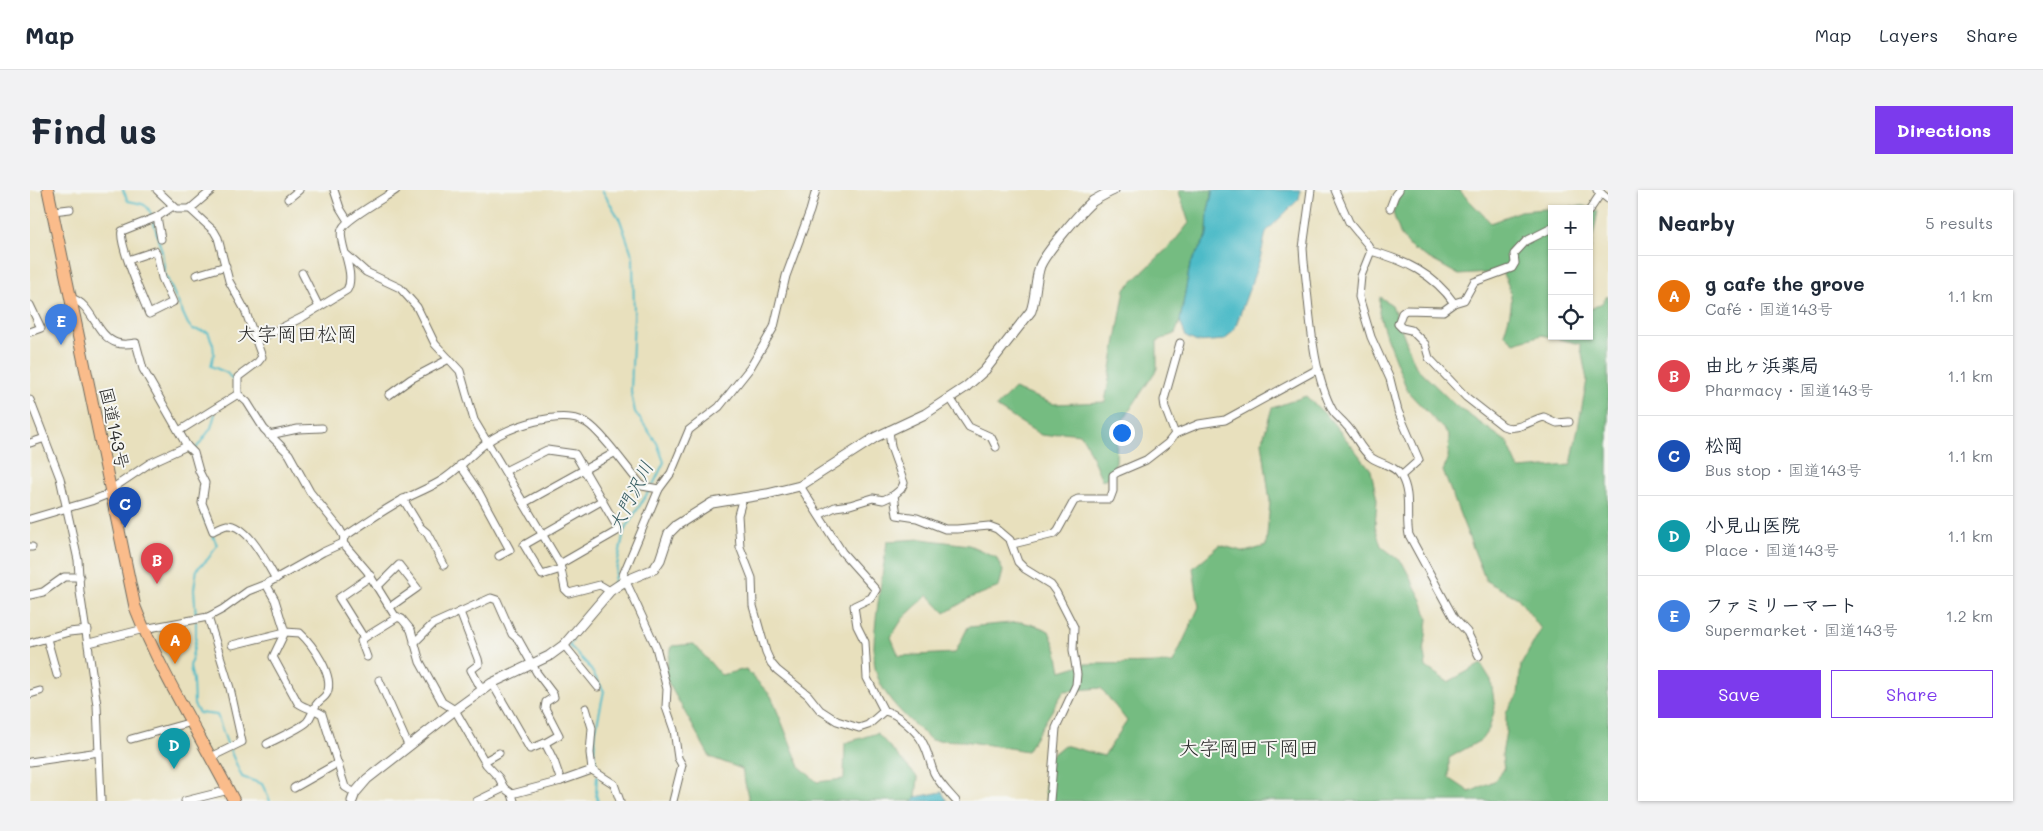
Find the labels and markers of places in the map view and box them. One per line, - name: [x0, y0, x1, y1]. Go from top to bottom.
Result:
- pin: E: [45, 304, 77, 345]
- pin: C: [109, 487, 141, 528]
- pin: B: [141, 543, 173, 584]
- pin: A: [159, 623, 191, 664]
- pin: D: [158, 728, 190, 769]

